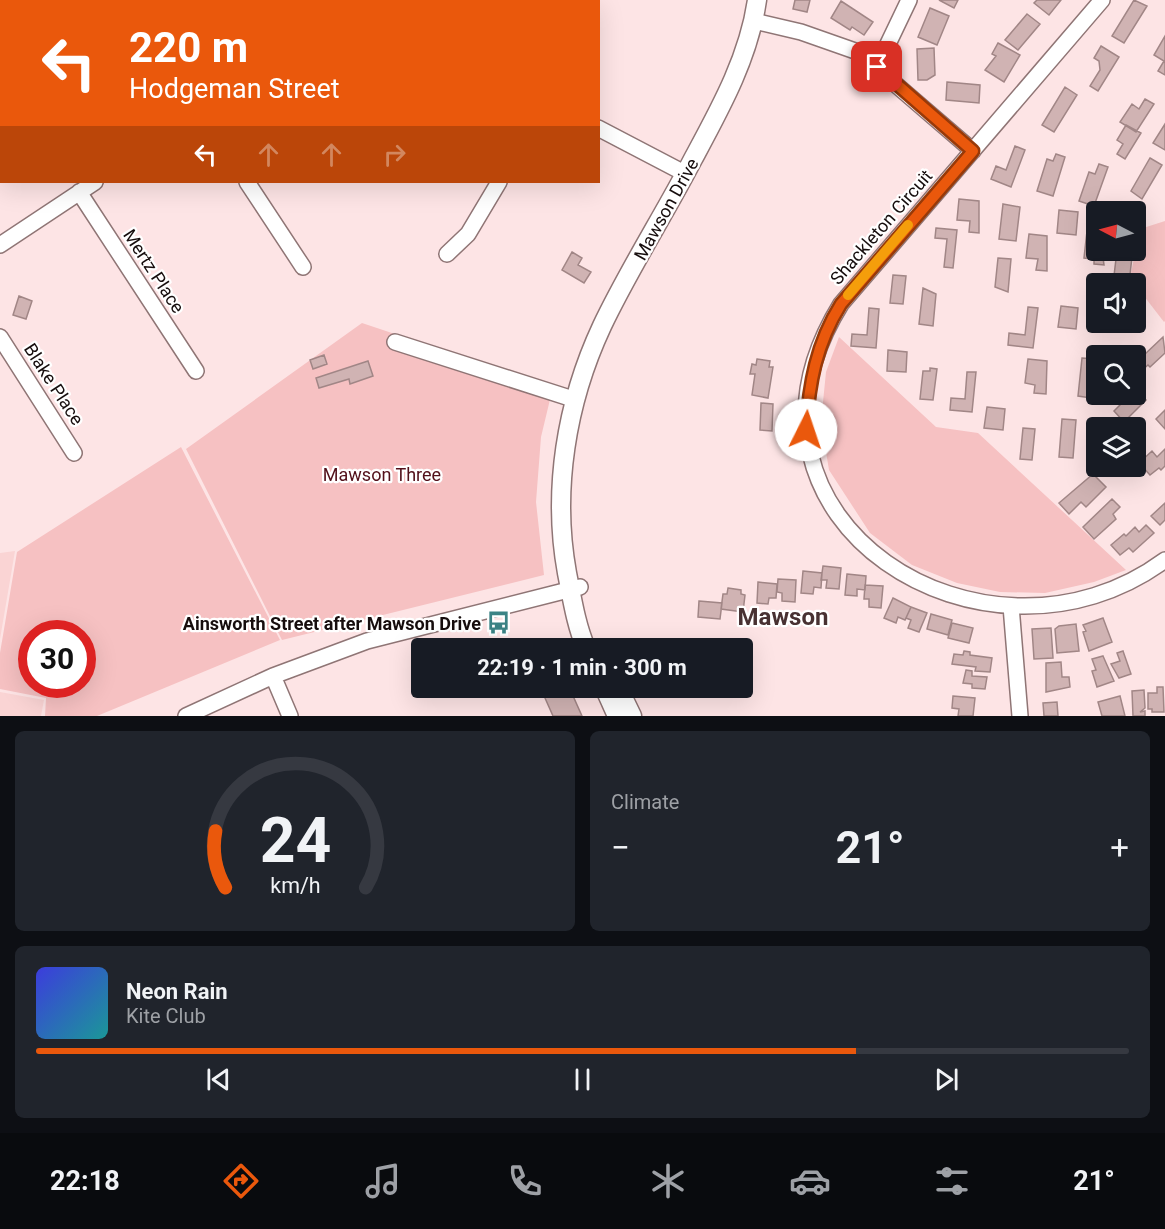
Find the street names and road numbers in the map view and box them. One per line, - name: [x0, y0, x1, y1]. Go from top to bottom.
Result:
- street label: Mawson Drive: [629, 154, 703, 264]
- street label: Shackleton Circuit: [826, 165, 937, 289]
- street label: Mertz Place: [119, 225, 189, 317]
- street label: Blake Place: [20, 339, 88, 429]

